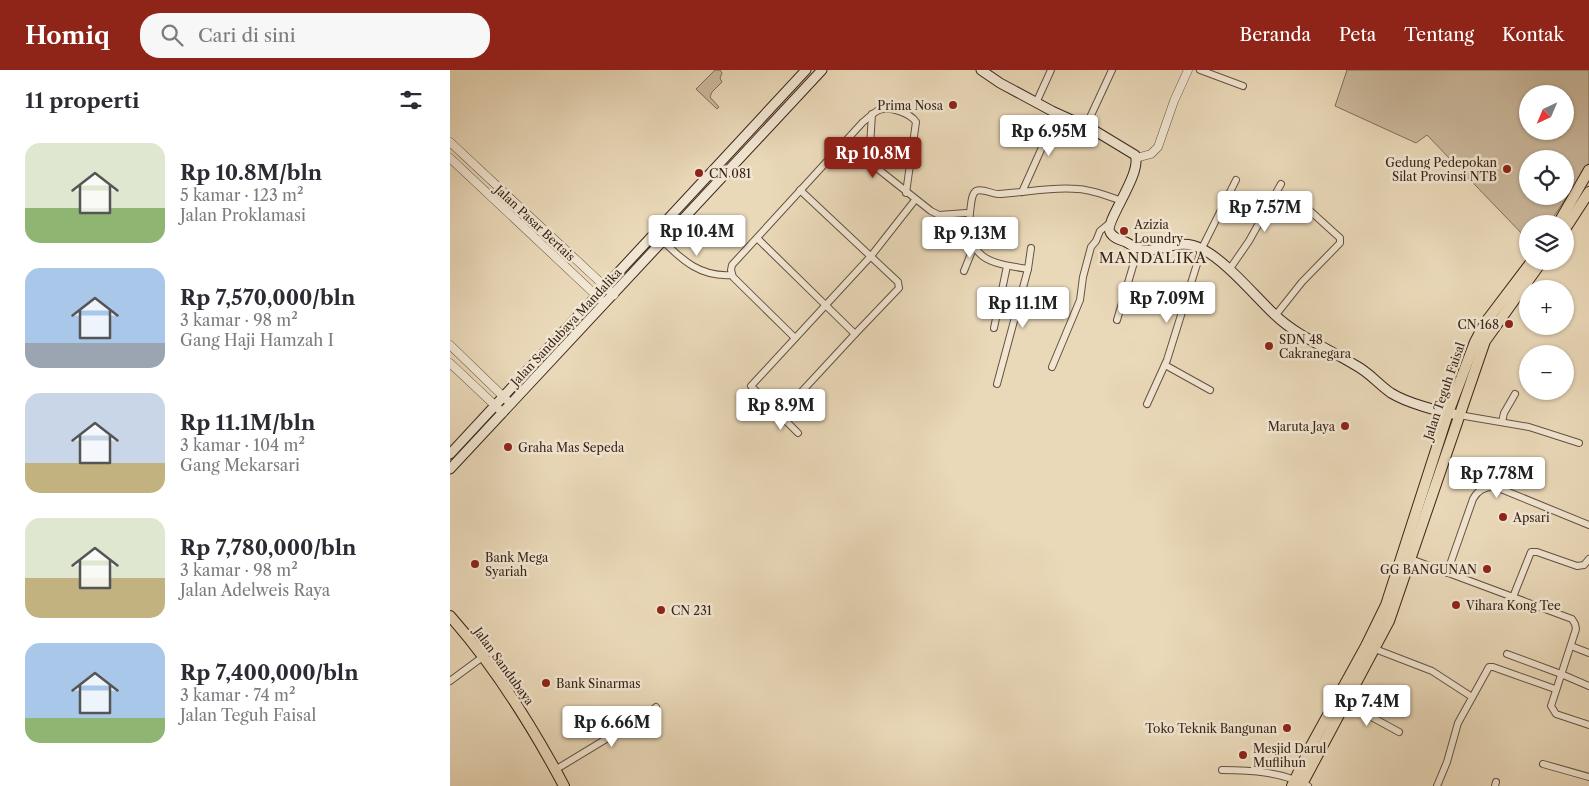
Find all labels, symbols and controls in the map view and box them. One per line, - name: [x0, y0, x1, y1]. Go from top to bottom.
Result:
- search box: [140, 13, 490, 58]
- text: Homiq: [25, 21, 110, 50]
- icon: search: [158, 21, 186, 49]
- text: Cari di sini: [198, 24, 296, 47]
- text: Beranda: [1240, 24, 1311, 46]
- text: Peta: [1339, 24, 1376, 46]
- text: Tentang: [1404, 24, 1474, 46]
- text: Kontak: [1502, 24, 1564, 46]
- north arrow: [1519, 85, 1574, 140]
- map controls: [1519, 85, 1574, 400]
- icon: filters: [397, 86, 425, 114]
- text: 11 properti: [25, 88, 139, 113]
- place label: Prima Nosa: [877, 98, 944, 113]
- marker: Prima Nosa: [947, 99, 959, 111]
- pin: Rp 6.95M: [997, 114, 1101, 157]
- text: Rp 6.95M: [1011, 121, 1087, 141]
- pin: Rp 10.8M: [821, 136, 925, 179]
- text: Rp 10.8M: [835, 143, 911, 163]
- button: locate: [1519, 150, 1574, 205]
- place label: Gedung Pedepokan Silat Provinsi NTB: [1385, 155, 1497, 184]
- text: Rp 10.8M/bln: [180, 160, 322, 185]
- icon: home: [65, 163, 125, 223]
- marker: Gedung Pedepokan Silat Provinsi NTB: [1501, 163, 1513, 175]
- place label: CN 081: [709, 166, 751, 181]
- marker: CN 081: [693, 167, 705, 179]
- street label: Jalan Pasar Bertais: [490, 181, 578, 264]
- text: 5 kamar · 123 m²: [180, 185, 304, 205]
- pin: Rp 7.57M: [1213, 190, 1317, 233]
- text: Rp 7.57M: [1228, 197, 1302, 217]
- text: Jalan Proklamasi: [180, 205, 306, 225]
- pin: Rp 10.4M: [645, 214, 749, 257]
- button: layers: [1519, 215, 1574, 270]
- pin: Rp 9.13M: [918, 216, 1022, 259]
- place label: Azizia Loundry: [1133, 217, 1183, 246]
- text: Rp 10.4M: [660, 221, 735, 241]
- text: Rp 9.13M: [933, 223, 1007, 243]
- marker: Azizia Loundry: [1118, 225, 1130, 237]
- district label: MANDALIKA: [1099, 248, 1207, 267]
- street label: Jalan Sandubaya Mandalika: [506, 265, 625, 390]
- button: +: [1519, 280, 1574, 335]
- pin: Rp 7.09M: [1115, 282, 1219, 324]
- text: Rp 7,570,000/bln: [180, 285, 355, 310]
- pin: Rp 11.1M: [971, 286, 1075, 329]
- icon: home: [65, 288, 125, 348]
- text: Rp 7.09M: [1129, 288, 1205, 308]
- text: Rp 11.1M: [988, 293, 1058, 313]
- text: 3 kamar · 98 m²: [180, 310, 298, 330]
- place label: CN 168: [1457, 317, 1499, 332]
- marker: CN 168: [1503, 318, 1515, 330]
- text: Gang Haji Hamzah I: [180, 330, 334, 350]
- place label: SDN 48 Cakranegara: [1279, 332, 1352, 361]
- marker: SDN 48 Cakranegara: [1263, 340, 1275, 352]
- street label: Jalan Teguh Faisal: [1420, 340, 1468, 444]
- button: −: [1519, 345, 1574, 400]
- pin: Rp 8.9M: [735, 388, 827, 431]
- text: Rp 8.9M: [747, 395, 815, 415]
- text: Rp 11.1M/bln: [180, 410, 315, 435]
- icon: home: [65, 413, 125, 473]
- place label: Maruta Jaya: [1268, 419, 1336, 434]
- marker: Maruta Jaya: [1339, 420, 1351, 432]
- text: 3 kamar · 104 m²: [180, 435, 305, 455]
- place label: Graha Mas Sepeda: [518, 440, 625, 455]
- marker: Graha Mas Sepeda: [502, 441, 514, 453]
- text: Gang Mekarsari: [180, 455, 300, 475]
- pin: Rp 7.78M: [1445, 456, 1549, 499]
- text: Rp 7.78M: [1460, 463, 1534, 483]
- place label: Apsari: [1512, 510, 1550, 525]
- marker: Apsari: [1497, 511, 1509, 523]
- text: Rp 7,780,000/bln: [180, 535, 356, 560]
- icon: home: [65, 538, 125, 598]
- place label: Bank Mega Syariah: [485, 550, 549, 579]
- marker: Bank Mega Syariah: [469, 558, 481, 570]
- text: 3 kamar · 98 m²: [180, 560, 298, 580]
- place label: GG BANGUNAN: [1380, 562, 1477, 577]
- marker: GG BANGUNAN: [1481, 563, 1493, 575]
- text: Jalan Adelweis Raya: [180, 580, 330, 600]
- place label: Vihara Kong Tee: [1465, 598, 1561, 613]
- marker: Vihara Kong Tee: [1450, 599, 1462, 611]
- place label: CN 231: [671, 603, 712, 618]
- marker: CN 231: [655, 604, 667, 616]
- street label: Jalan Sandubaya: [470, 622, 538, 708]
- text: Rp 7,400,000/bln: [180, 660, 359, 685]
- icon: home: [65, 663, 125, 723]
- place label: Bank Sinarmas: [556, 676, 641, 691]
- marker: Bank Sinarmas: [540, 677, 552, 689]
- pin: Rp 7.4M: [1321, 684, 1413, 727]
- text: 3 kamar · 74 m²: [180, 685, 296, 705]
- text: Rp 7.4M: [1334, 691, 1400, 711]
- text: Jalan Teguh Faisal: [180, 705, 316, 725]
- pin: Rp 6.66M: [560, 706, 664, 748]
- text: Rp 6.66M: [573, 712, 651, 732]
- place label: Toko Teknik Bangunan: [1145, 721, 1277, 736]
- marker: Toko Teknik Bangunan: [1281, 722, 1293, 734]
- place label: Mesjid Darul Muflihun: [1253, 741, 1327, 770]
- marker: Mesjid Darul Muflihun: [1237, 749, 1249, 761]

